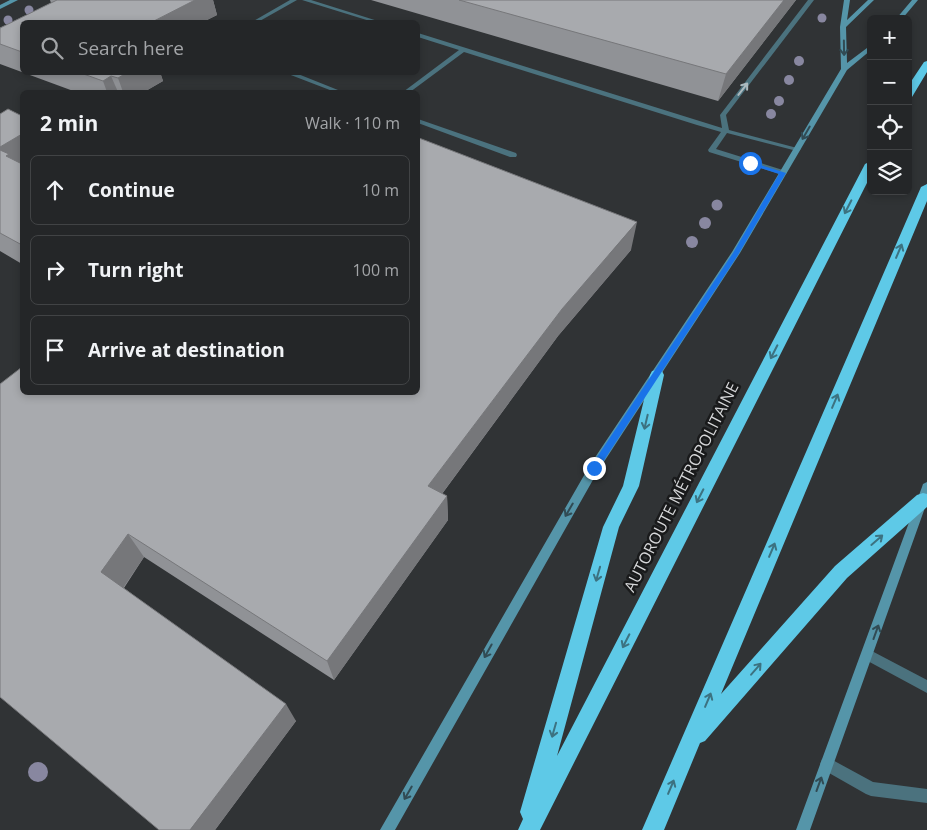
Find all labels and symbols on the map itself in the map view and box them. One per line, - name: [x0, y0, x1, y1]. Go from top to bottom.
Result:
- one-way arrow: [839, 40, 848, 56]
- one-way arrow: [738, 82, 749, 95]
- one-way arrow: [801, 125, 811, 140]
- route start: [739, 152, 762, 175]
- one-way arrow: [843, 200, 853, 215]
- one-way arrow: [895, 244, 904, 259]
- one-way arrow: [769, 344, 779, 359]
- street label: AUTOROUTE MÉTROPOLITAINE: [618, 378, 744, 596]
- one-way arrow: [831, 394, 841, 409]
- one-way arrow: [641, 414, 650, 430]
- route end: [583, 457, 606, 480]
- one-way arrow: [695, 489, 705, 504]
- one-way arrow: [564, 503, 574, 517]
- one-way arrow: [871, 534, 884, 546]
- one-way arrow: [767, 543, 777, 558]
- one-way arrow: [592, 565, 602, 581]
- one-way arrow: [872, 625, 881, 640]
- one-way arrow: [621, 634, 631, 649]
- one-way arrow: [483, 644, 493, 658]
- one-way arrow: [750, 662, 762, 675]
- one-way arrow: [704, 693, 714, 708]
- one-way arrow: [549, 722, 558, 738]
- one-way arrow: [815, 777, 825, 792]
- one-way arrow: [666, 780, 676, 795]
- one-way arrow: [403, 785, 413, 799]

